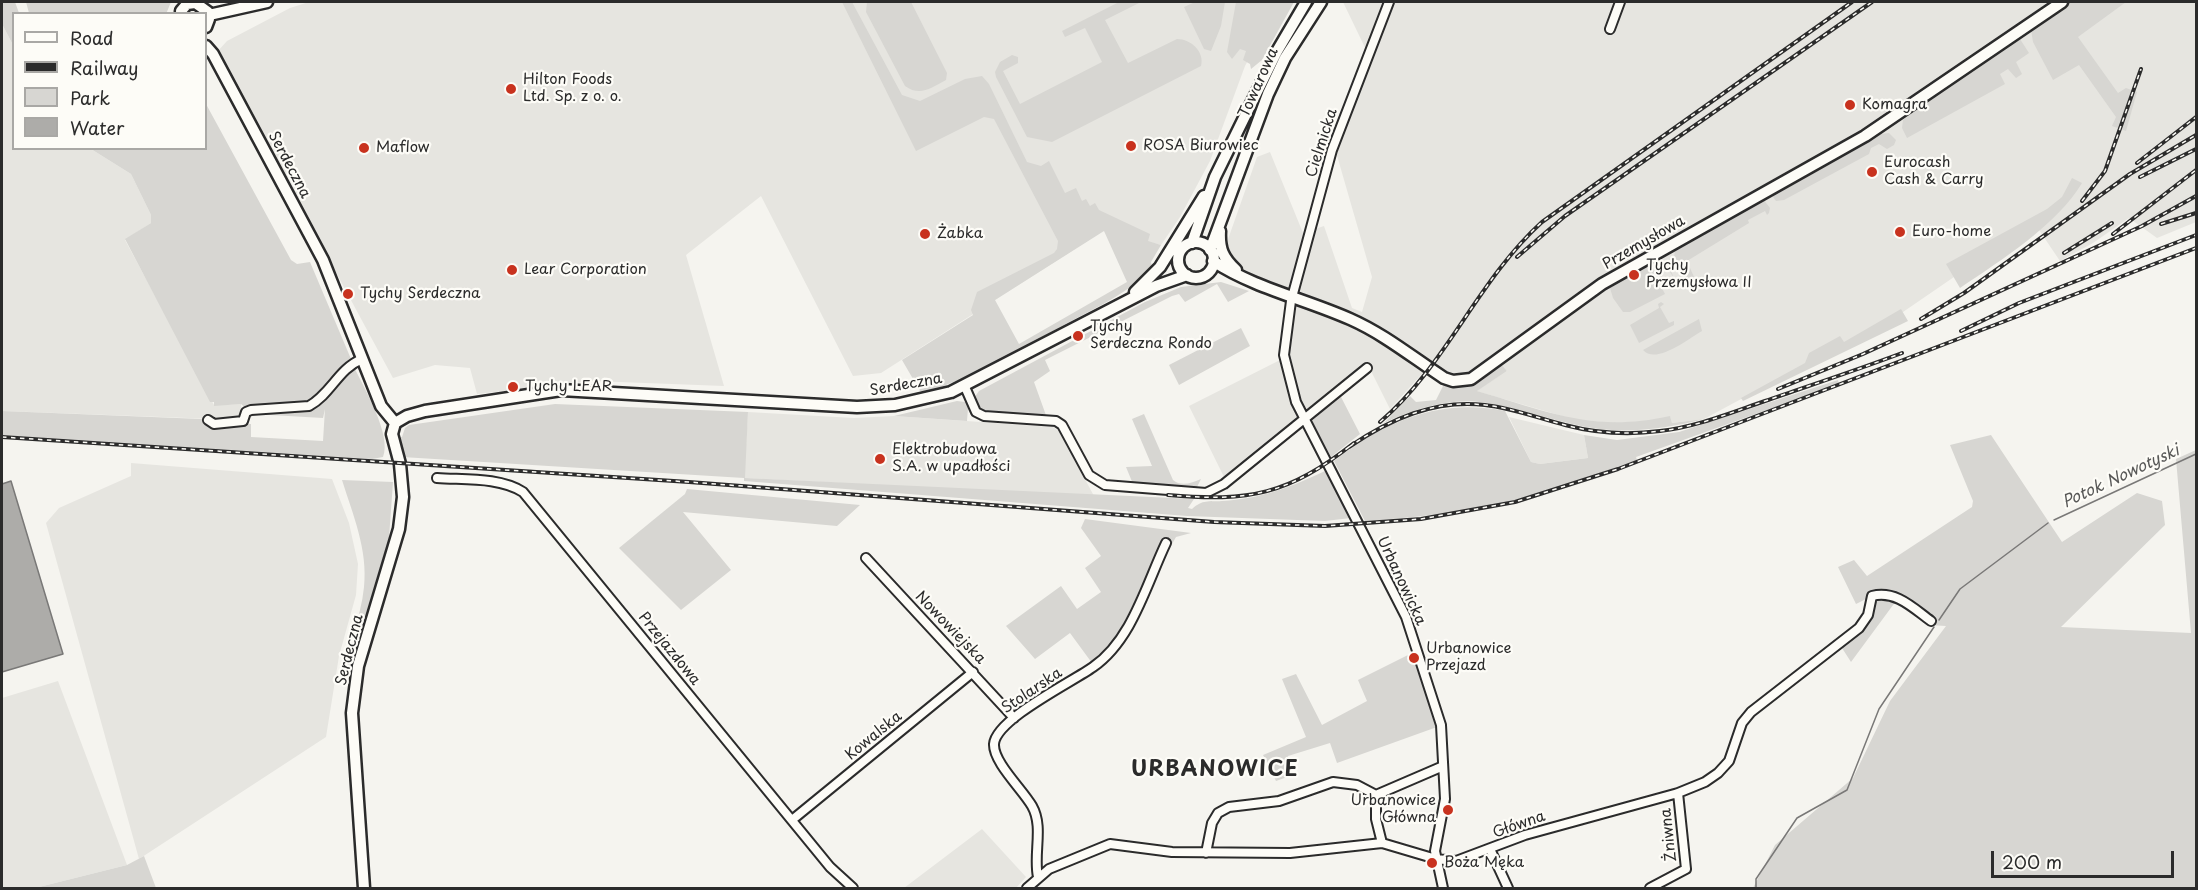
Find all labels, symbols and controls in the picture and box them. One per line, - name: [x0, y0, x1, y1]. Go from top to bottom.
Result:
- legend: [12, 12, 207, 150]
- text: Road: [70, 24, 114, 51]
- street label: Towarowa: [1236, 45, 1282, 121]
- text: Railway: [70, 54, 138, 81]
- place label: Hilton Foods Ltd. Sp. z o. o.: [523, 71, 622, 106]
- marker: Hilton Foods Ltd. Sp. z o. o.: [504, 82, 518, 96]
- text: Park: [70, 84, 110, 111]
- place label: Komagra: [1862, 96, 1927, 114]
- marker: Komagra: [1843, 98, 1857, 112]
- street label: Cielmicka: [1302, 106, 1342, 180]
- text: Water: [70, 114, 124, 141]
- street label: Serdeczna: [264, 129, 314, 201]
- place label: ROSA Biurowiec: [1143, 137, 1258, 155]
- place label: Maflow: [376, 139, 429, 157]
- marker: ROSA Biurowiec: [1124, 139, 1138, 153]
- marker: Maflow: [357, 141, 371, 155]
- place label: Eurocash Cash & Carry: [1884, 154, 1983, 189]
- marker: Eurocash Cash & Carry: [1865, 165, 1879, 179]
- street label: Przemysłowa: [1600, 212, 1688, 274]
- place label: Euro-home: [1912, 223, 1991, 241]
- place label: Żabka: [937, 225, 983, 243]
- marker: Euro-home: [1893, 225, 1907, 239]
- marker: Żabka: [918, 227, 932, 241]
- place label: Tychy Przemysłowa II: [1646, 257, 1752, 292]
- place label: Lear Corporation: [524, 261, 647, 279]
- marker: Lear Corporation: [505, 263, 519, 277]
- marker: Tychy Przemysłowa II: [1627, 268, 1641, 282]
- place label: Tychy Serdeczna: [360, 285, 480, 303]
- marker: Tychy Serdeczna: [341, 287, 355, 301]
- place label: Tychy Serdeczna Rondo: [1090, 318, 1212, 353]
- marker: Tychy Serdeczna Rondo: [1071, 329, 1085, 343]
- street label: Serdeczna: [869, 370, 943, 400]
- place label: Tychy LEAR: [525, 378, 612, 396]
- marker: Tychy LEAR: [506, 380, 520, 394]
- place label: Elektrobudowa S.A. w upadłości: [892, 441, 1010, 476]
- water label: Potok Nowotyski: [2060, 442, 2182, 512]
- marker: Elektrobudowa S.A. w upadłości: [873, 452, 887, 466]
- street label: Urbanowicka: [1373, 534, 1429, 628]
- street label: Nowowiejska: [911, 588, 989, 668]
- street label: Przejazdowa: [634, 609, 704, 689]
- street label: Serdeczna: [332, 612, 368, 688]
- place label: Urbanowice Przejazd: [1426, 640, 1512, 675]
- marker: Urbanowice Przejazd: [1407, 651, 1421, 665]
- street label: Stolarska: [998, 664, 1066, 718]
- street label: Kowalska: [842, 708, 906, 764]
- district label: URBANOWICE: [1133, 757, 1297, 783]
- place label: Urbanowice Główna: [1350, 792, 1436, 827]
- marker: Urbanowice Główna: [1441, 803, 1455, 817]
- street label: Żniwna: [1657, 807, 1681, 863]
- street label: Główna: [1490, 808, 1548, 842]
- scale bar: [1994, 839, 2177, 877]
- text: 200 m: [2002, 848, 2062, 875]
- place label: Boża Męka: [1444, 854, 1524, 872]
- marker: Boża Męka: [1425, 856, 1439, 870]

